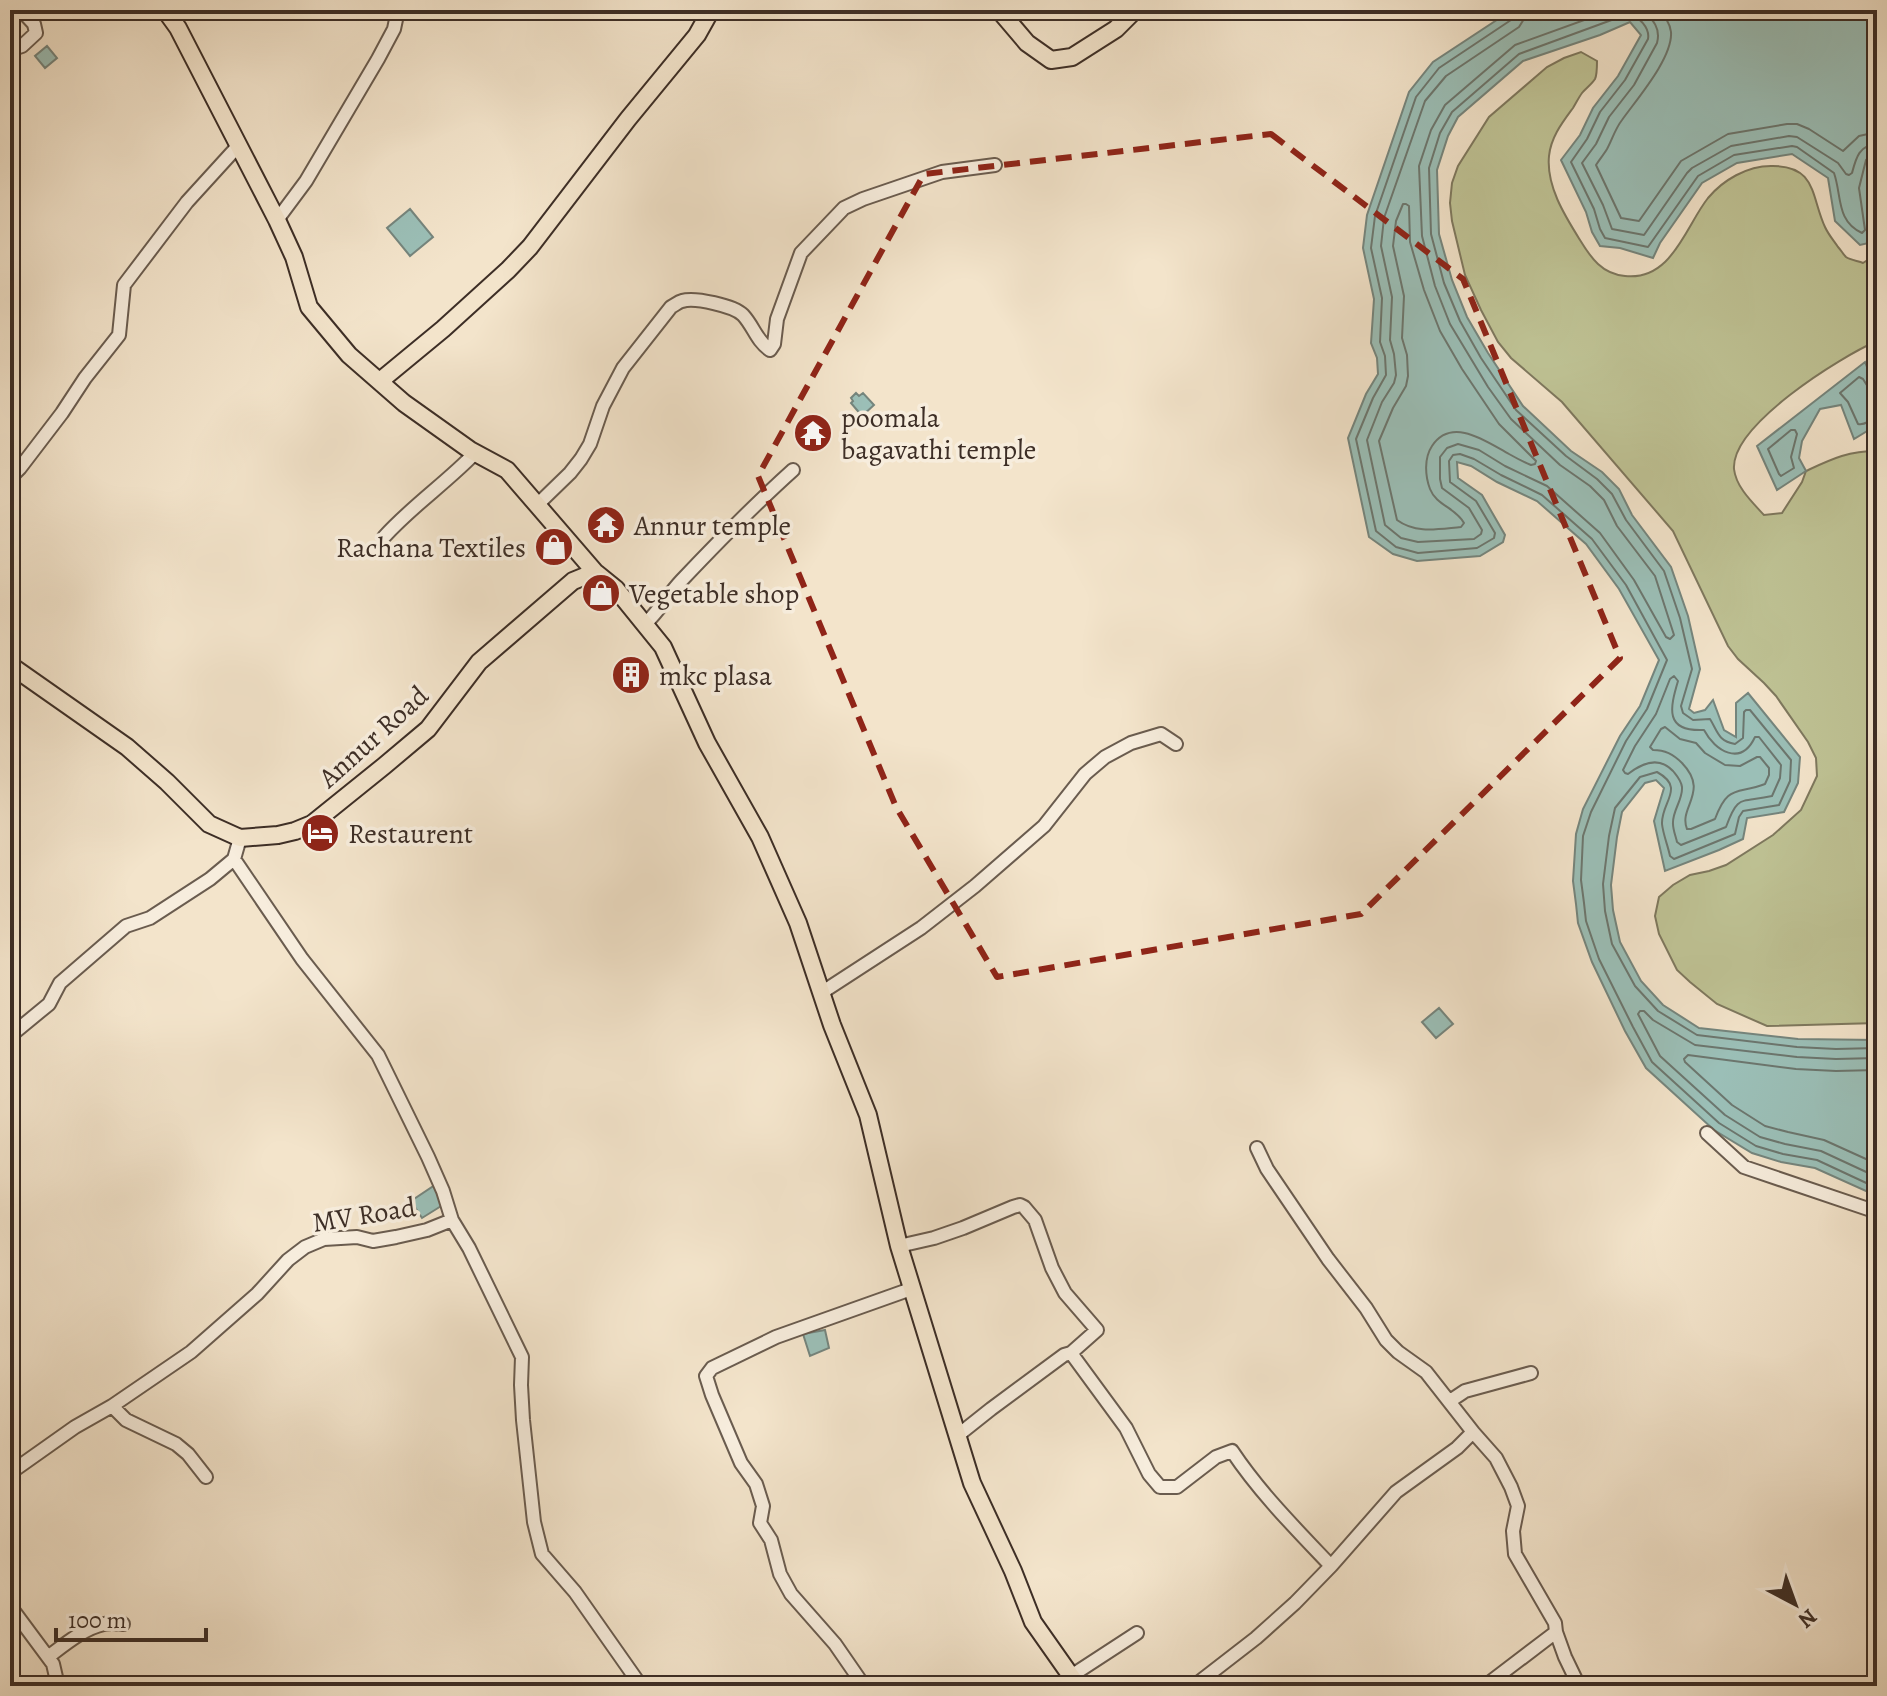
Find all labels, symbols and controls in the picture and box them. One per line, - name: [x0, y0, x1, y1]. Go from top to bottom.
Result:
- place label: poomala bagavathi temple: [841, 399, 1036, 469]
- temple icon: poomala bagavathi temple: [792, 412, 834, 454]
- temple icon: Annur temple: [585, 504, 627, 546]
- place label: Annur temple: [633, 507, 791, 545]
- shop icon: Rachana Textiles: [533, 526, 575, 568]
- place label: Rachana Textiles: [336, 529, 526, 567]
- shop icon: Vegetable shop: [580, 572, 622, 614]
- place label: Vegetable shop: [628, 575, 799, 613]
- building icon: mkc plasa: [610, 654, 652, 696]
- place label: mkc plasa: [659, 657, 772, 695]
- street label: Annur Road: [310, 676, 438, 797]
- hotel icon: Restaurent: [299, 812, 341, 854]
- place label: Restaurent: [348, 815, 473, 853]
- street label: MV Road: [310, 1188, 420, 1242]
- north arrow: [1755, 1564, 1835, 1644]
- scale bar: [56, 1592, 206, 1642]
- text: N: [1792, 1602, 1823, 1635]
- text: 100 m: [68, 1604, 127, 1636]

